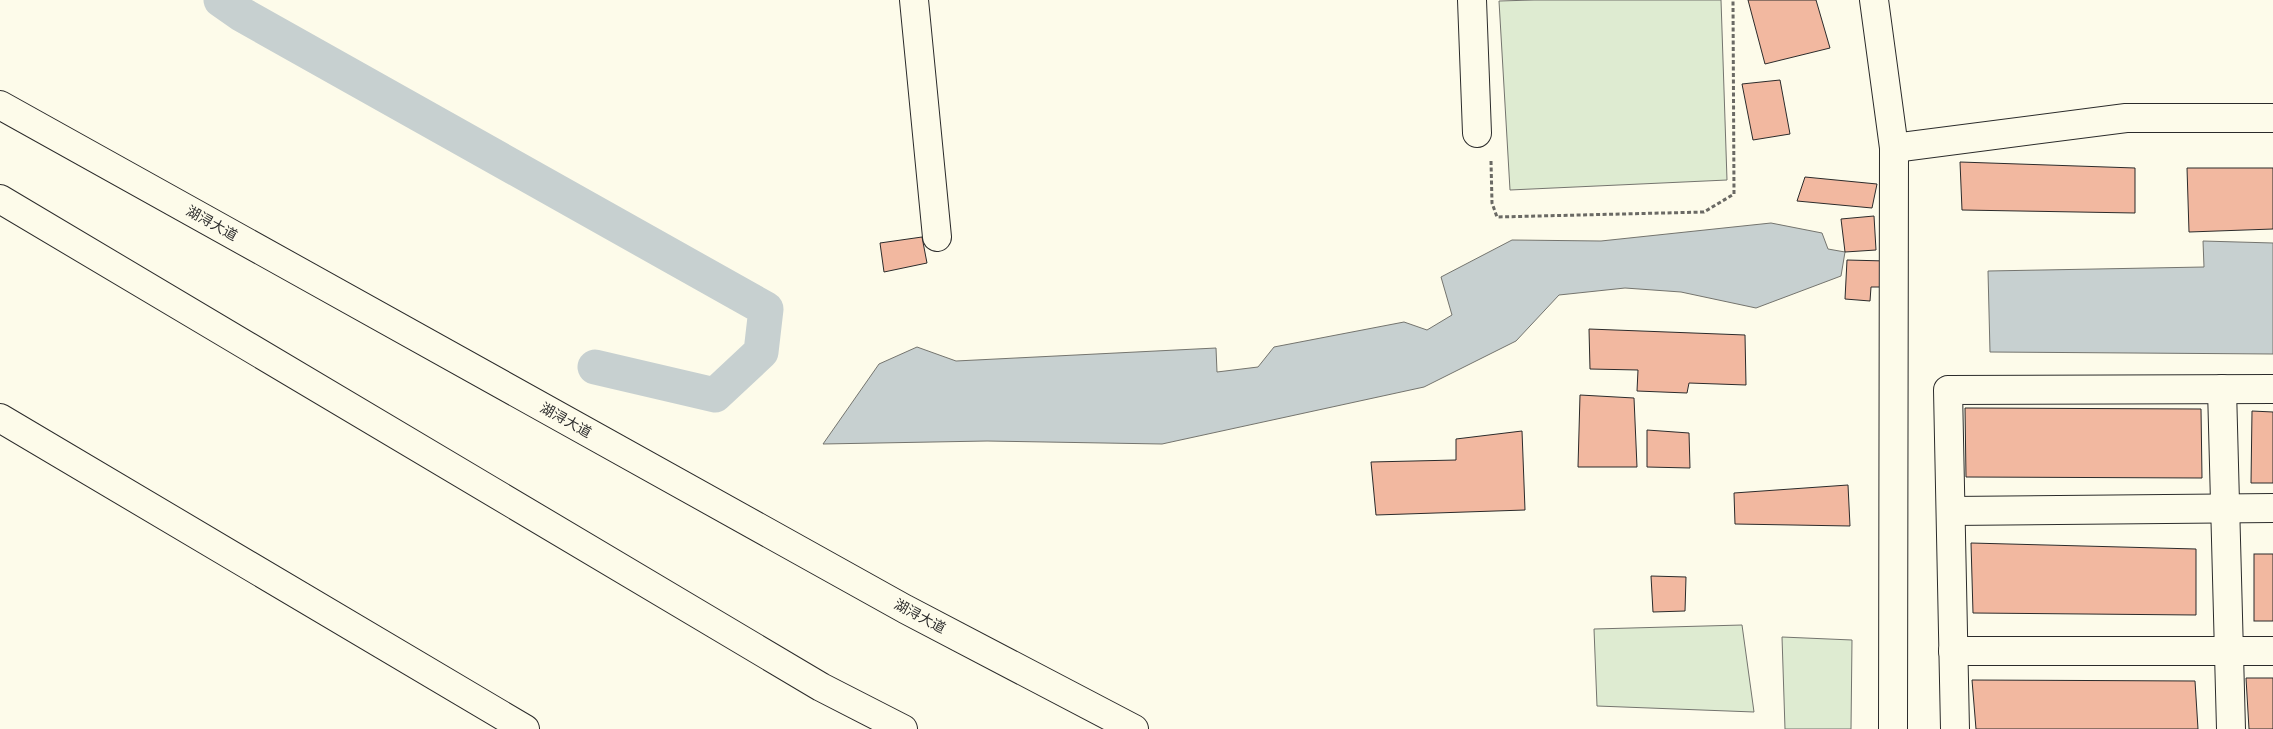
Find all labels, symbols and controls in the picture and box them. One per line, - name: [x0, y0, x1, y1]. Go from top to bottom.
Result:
- street label: 湖浔大道: [183, 202, 241, 244]
- street label: 湖浔大道: [537, 399, 595, 441]
- street label: 湖浔大道: [891, 595, 949, 637]

